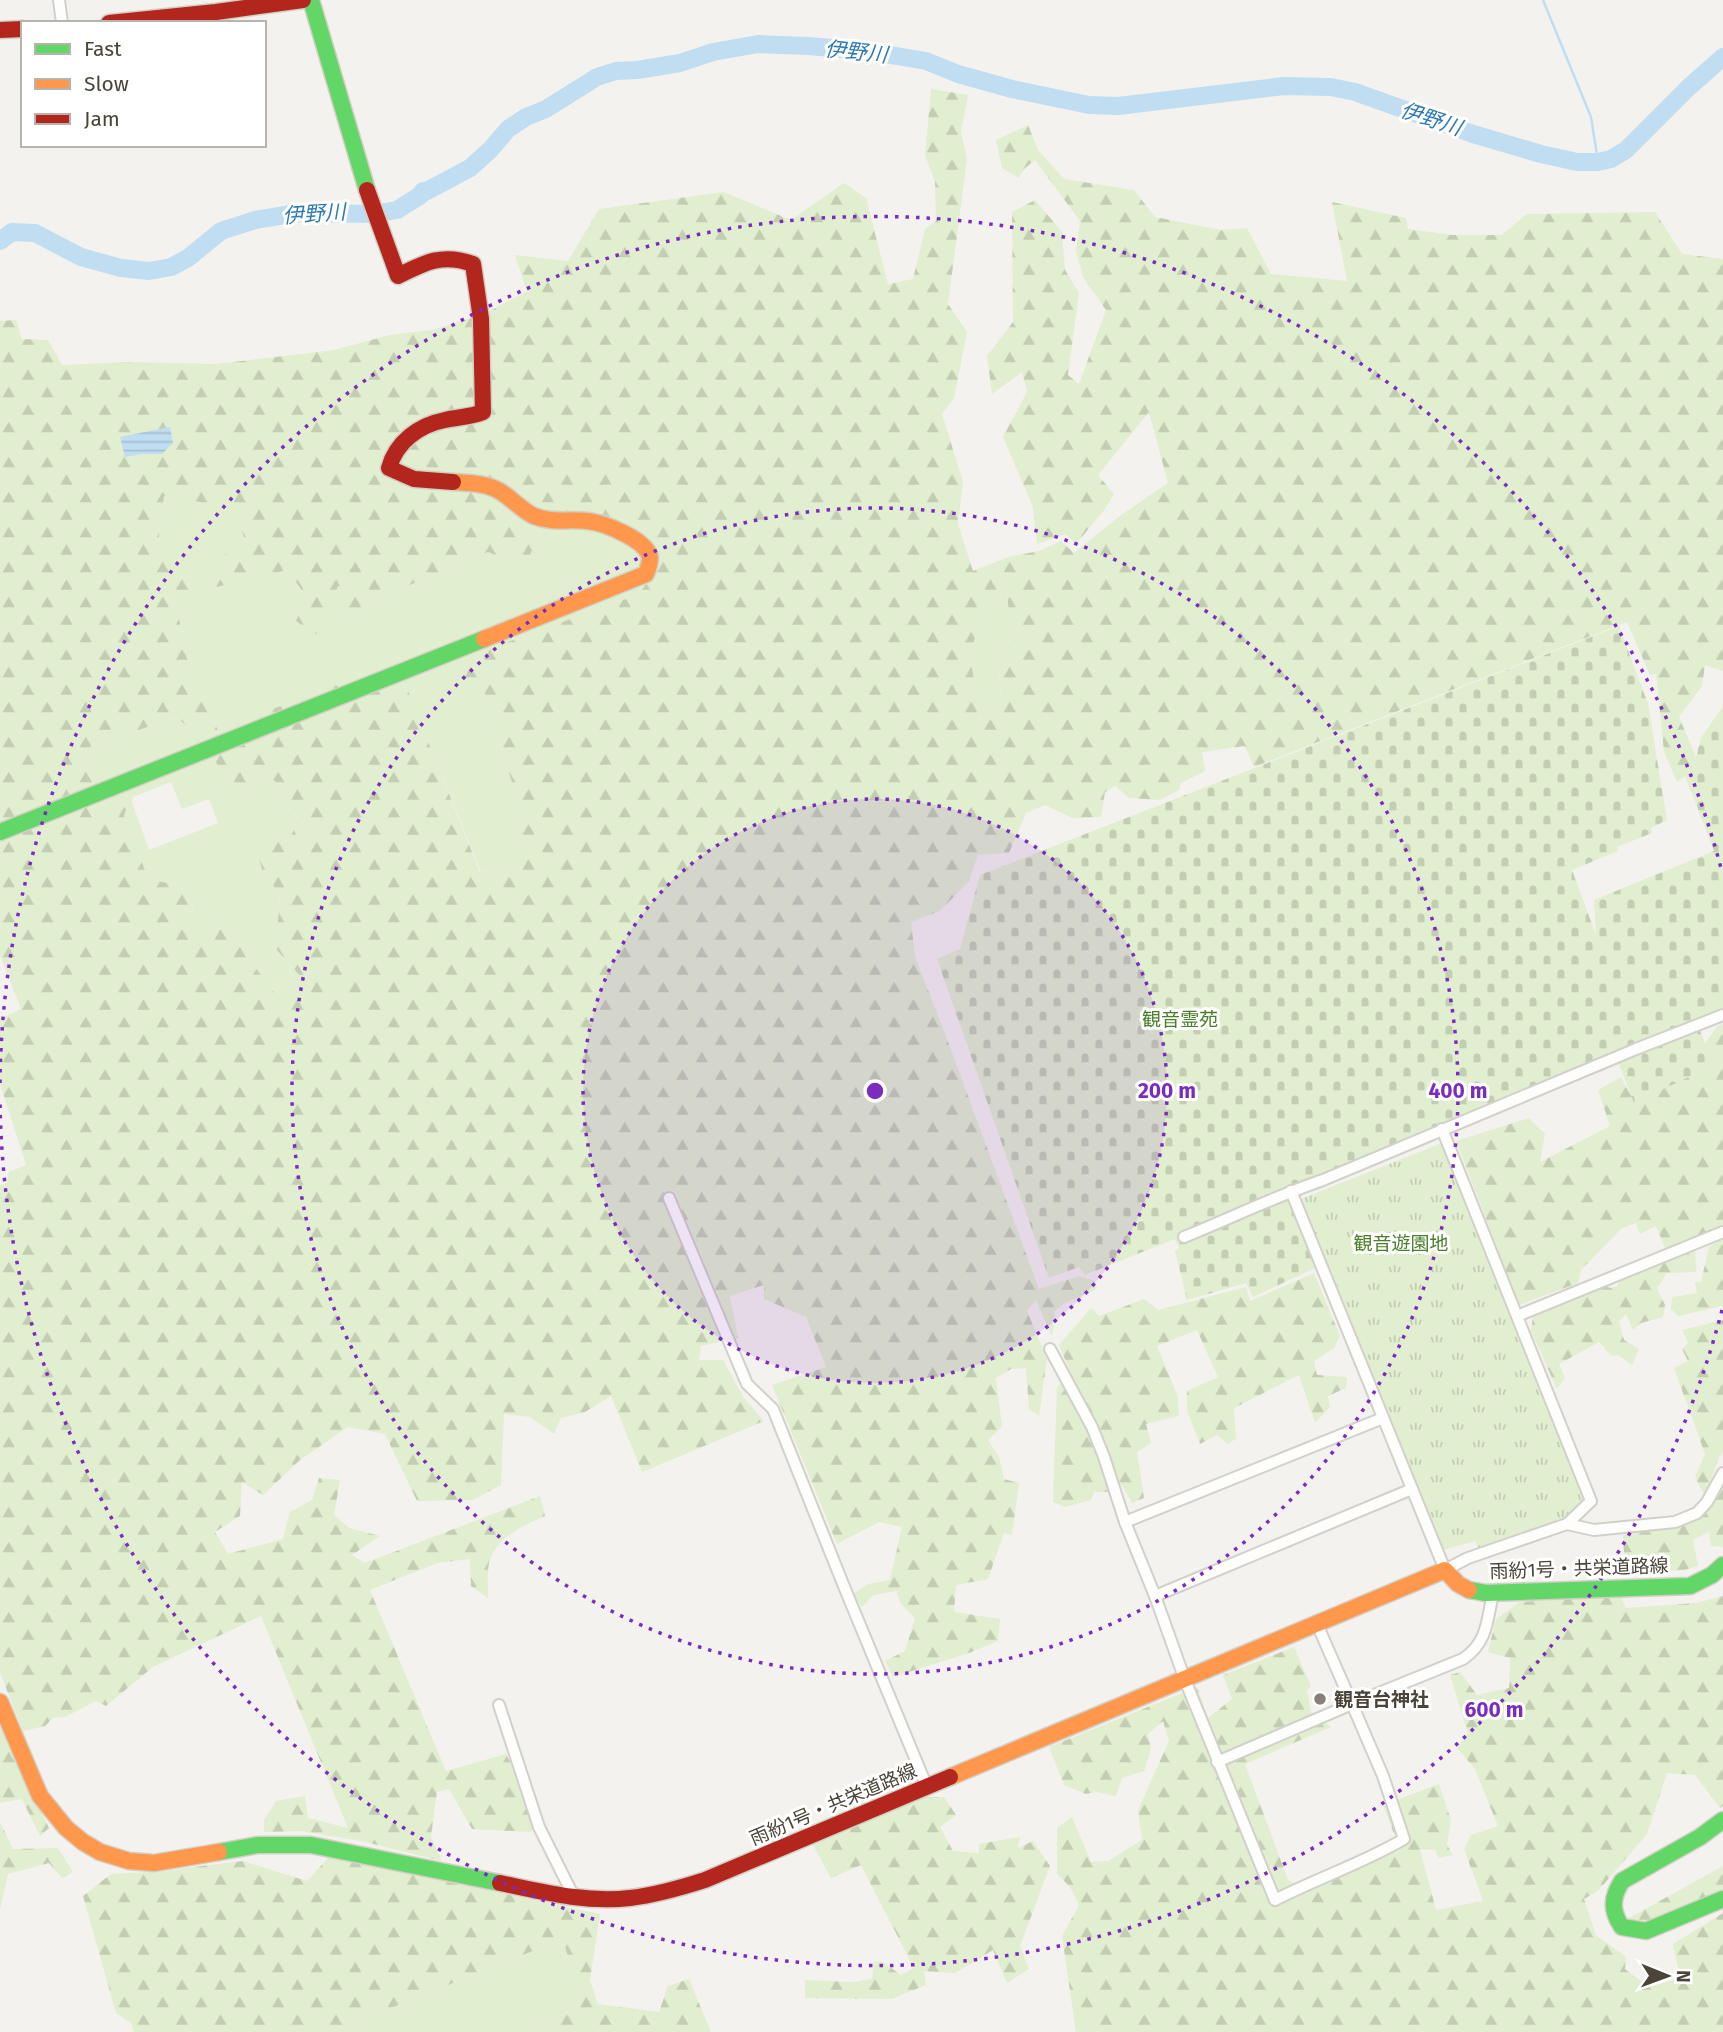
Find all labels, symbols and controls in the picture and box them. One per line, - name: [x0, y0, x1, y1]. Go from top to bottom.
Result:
- legend: [21, 21, 266, 147]
- text: Fast: [84, 36, 122, 62]
- water label: 伊野川: [823, 36, 891, 68]
- text: Slow: [84, 71, 129, 97]
- water label: 伊野川: [1397, 97, 1467, 142]
- text: Jam: [84, 106, 120, 132]
- water label: 伊野川: [282, 199, 348, 229]
- park label: 観音霊苑: [1142, 1008, 1218, 1031]
- text: 200 m: [1138, 1078, 1196, 1104]
- text: 400 m: [1428, 1078, 1488, 1104]
- centre of rings: [863, 1079, 887, 1103]
- park label: 観音遊園地: [1353, 1232, 1449, 1255]
- street label: 雨紛1号・共栄道路線: [1489, 1554, 1669, 1583]
- place label: 観音台神社: [1334, 1688, 1429, 1711]
- marker: 観音台神社: [1312, 1691, 1328, 1707]
- text: 600 m: [1464, 1697, 1524, 1723]
- street label: 雨紛1号・共栄道路線: [746, 1759, 920, 1850]
- north arrow: [1632, 1941, 1702, 2011]
- text: N: [1672, 1970, 1695, 1983]

